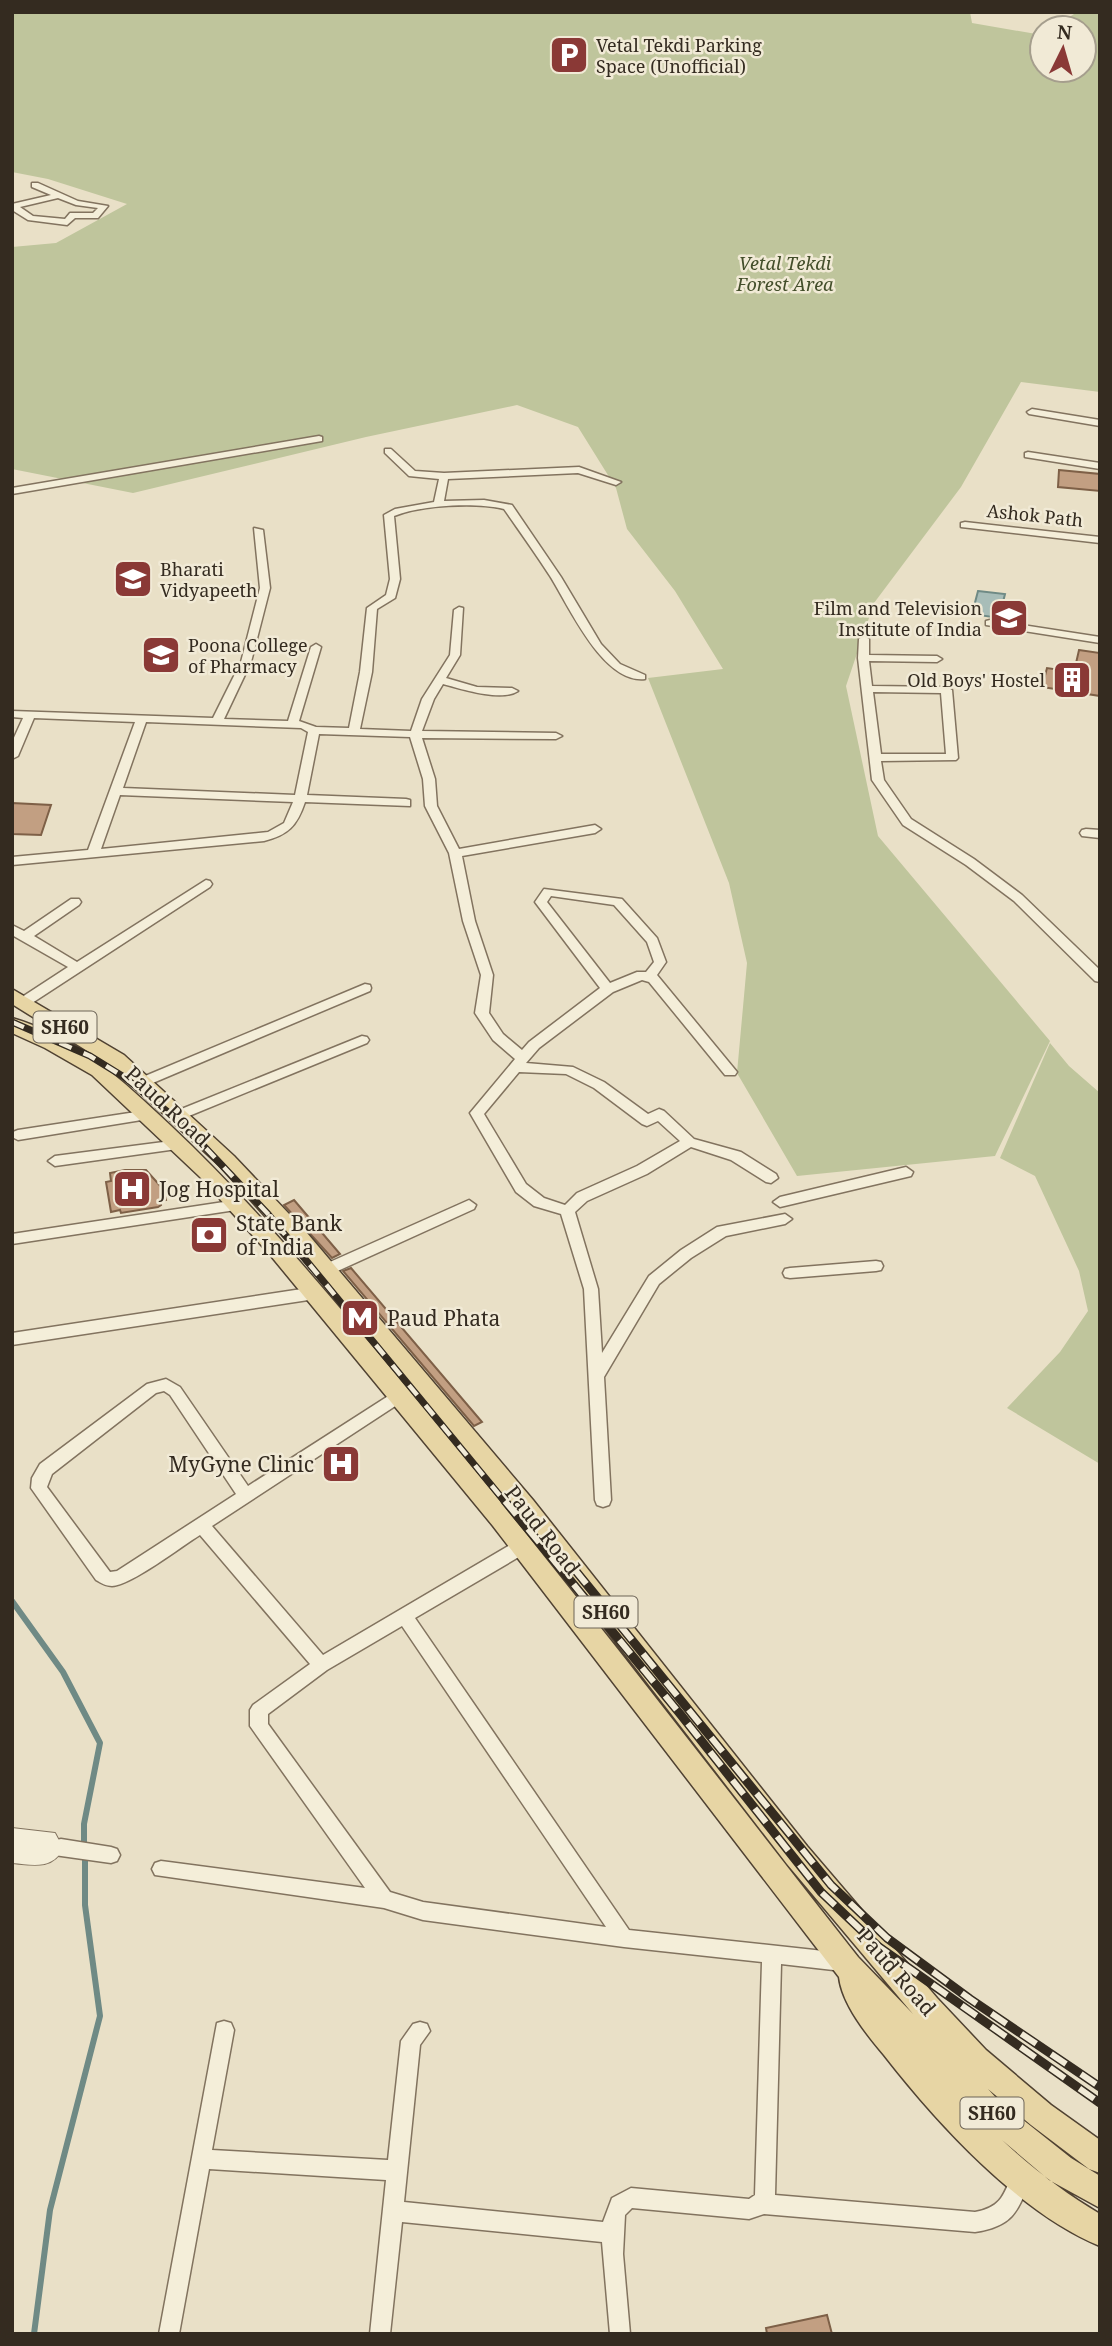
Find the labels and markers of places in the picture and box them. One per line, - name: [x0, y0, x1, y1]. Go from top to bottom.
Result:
- place label: Vetal Tekdi Parking Space (Unofficial): [596, 33, 762, 78]
- parking icon: Vetal Tekdi Parking Space (Unofficial): [548, 34, 590, 76]
- place label: Bharati Vidyapeeth: [160, 557, 257, 602]
- school or university icon: Bharati Vidyapeeth: [112, 558, 154, 600]
- place label: Film and Television Institute of India: [814, 596, 982, 641]
- school or university icon: Film and Television Institute of India: [988, 597, 1030, 639]
- place label: Poona College of Pharmacy: [188, 633, 308, 678]
- school or university icon: Poona College of Pharmacy: [140, 634, 182, 676]
- building icon: Old Boys' Hostel: [1051, 659, 1093, 701]
- place label: Old Boys' Hostel: [907, 668, 1045, 692]
- hospital icon: Jog Hospital: [111, 1168, 153, 1210]
- place label: Jog Hospital: [158, 1175, 279, 1203]
- place label: State Bank of India: [236, 1209, 343, 1261]
- bank icon: State Bank of India: [188, 1214, 230, 1256]
- metro station icon: Paud Phata: [339, 1297, 381, 1339]
- place label: Paud Phata: [387, 1304, 500, 1332]
- hospital icon: MyGyne Clinic: [320, 1443, 362, 1485]
- place label: MyGyne Clinic: [169, 1450, 314, 1478]

